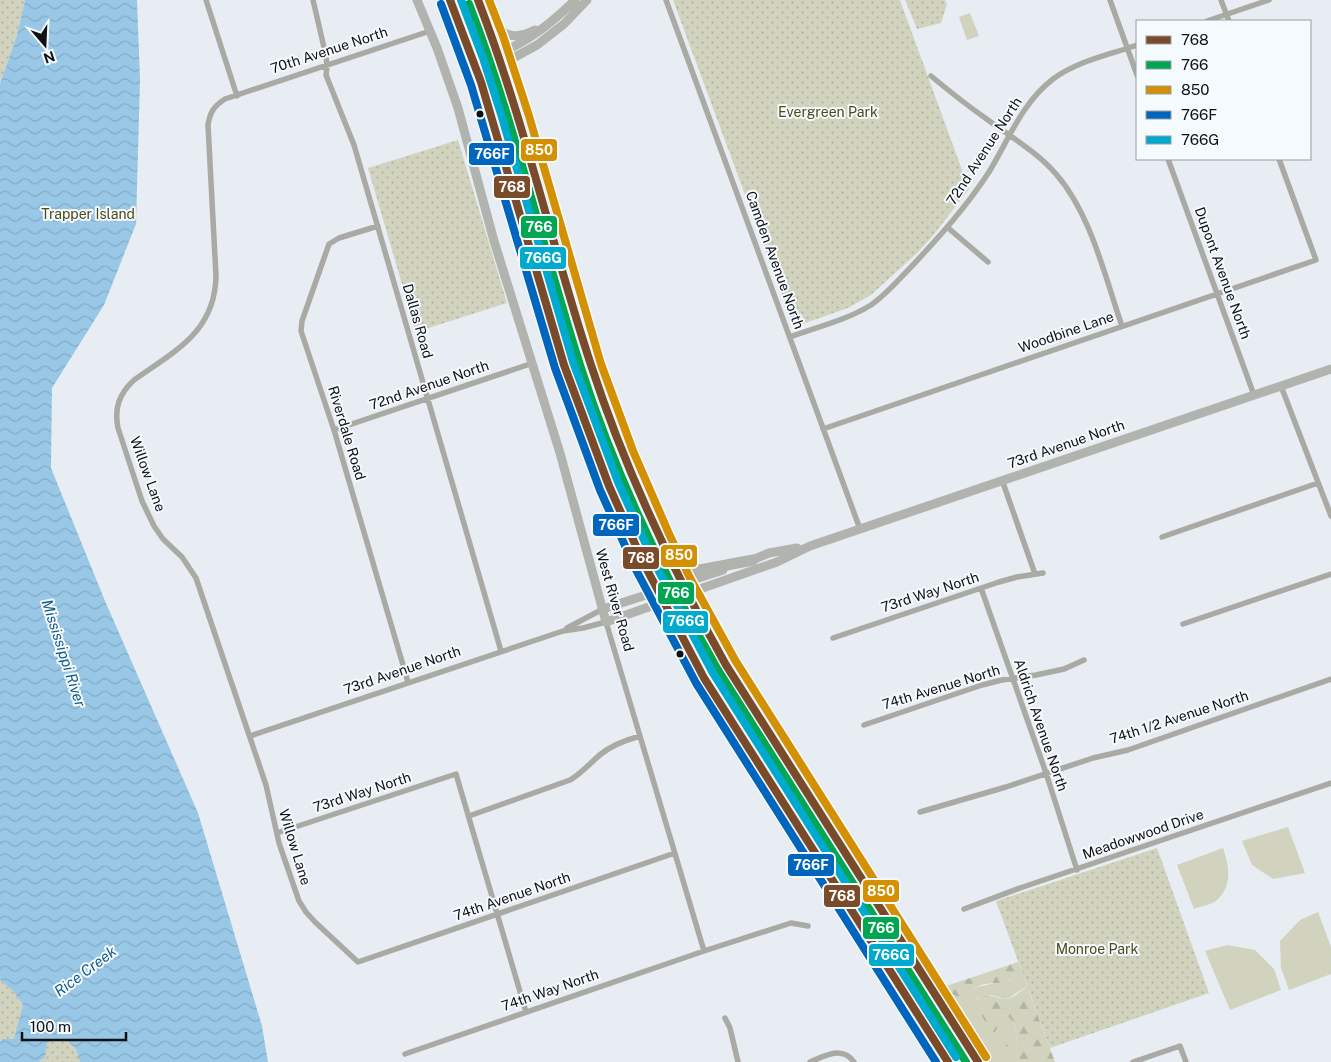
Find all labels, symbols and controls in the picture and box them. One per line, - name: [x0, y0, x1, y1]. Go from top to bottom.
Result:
- north arrow: [20, 20, 70, 70]
- legend: [1136, 20, 1311, 160]
- street label: 70th Avenue North: [268, 24, 390, 76]
- text: 768: [1181, 31, 1209, 48]
- text: N: [41, 48, 57, 67]
- text: 766: [1181, 56, 1208, 73]
- text: 850: [1181, 81, 1210, 98]
- street label: 72nd Avenue North: [943, 94, 1025, 208]
- park label: Evergreen Park: [778, 104, 878, 120]
- text: 766F: [1181, 106, 1217, 123]
- unlabelled marker: [475, 109, 485, 119]
- text: 766G: [1181, 131, 1219, 148]
- line badge: 850: [520, 138, 558, 162]
- line badge: 766F: [468, 142, 515, 166]
- text: 850: [525, 142, 553, 158]
- text: 766F: [474, 146, 510, 162]
- line badge: 768: [493, 175, 531, 199]
- text: 768: [498, 179, 526, 195]
- street label: Camden Avenue North: [743, 189, 807, 331]
- street label: Dupont Avenue North: [1192, 205, 1254, 341]
- park label: Trapper Island: [41, 206, 135, 222]
- line badge: 766: [520, 215, 558, 239]
- text: 766: [525, 219, 553, 235]
- line badge: 766G: [519, 246, 567, 270]
- text: 766G: [524, 250, 562, 266]
- street label: Dallas Road: [400, 282, 436, 360]
- street label: Woodbine Lane: [1016, 308, 1116, 356]
- street label: 72nd Avenue North: [367, 357, 491, 413]
- street label: Riverdale Road: [325, 384, 369, 482]
- street label: 73rd Avenue North: [1005, 416, 1127, 472]
- street label: Willow Lane: [127, 434, 169, 514]
- line badge: 766F: [592, 513, 640, 537]
- text: 766F: [598, 517, 634, 533]
- line badge: 850: [660, 544, 698, 568]
- line badge: 768: [622, 546, 660, 570]
- street label: West River Road: [593, 547, 637, 653]
- text: 850: [665, 547, 693, 563]
- text: 768: [627, 550, 655, 566]
- street label: 73rd Way North: [879, 569, 981, 615]
- line badge: 766: [657, 581, 695, 605]
- text: 766: [662, 585, 690, 601]
- water label: Mississippi River: [39, 597, 89, 709]
- line badge: 766G: [662, 610, 709, 634]
- text: 766G: [667, 613, 705, 629]
- street label: 73rd Avenue North: [341, 642, 463, 698]
- unlabelled marker: [675, 649, 685, 659]
- street label: Aldrich Avenue North: [1011, 657, 1071, 793]
- street label: 74th Avenue North: [880, 661, 1002, 713]
- street label: 74th 1/2 Avenue North: [1108, 687, 1250, 747]
- street label: 73rd Way North: [311, 769, 413, 815]
- street label: Meadowwood Drive: [1080, 806, 1206, 862]
- street label: Willow Lane: [276, 807, 314, 887]
- line badge: 766F: [787, 853, 835, 877]
- text: 766F: [793, 857, 829, 873]
- street label: 74th Avenue North: [452, 869, 572, 923]
- line badge: 850: [862, 879, 900, 903]
- text: 850: [867, 883, 895, 899]
- line badge: 768: [823, 884, 861, 908]
- text: 768: [828, 888, 856, 904]
- line badge: 766: [862, 916, 900, 940]
- text: 766: [867, 920, 895, 936]
- park label: Monroe Park: [1056, 941, 1138, 957]
- water label: Rice Creek: [51, 942, 120, 1000]
- line badge: 766G: [868, 943, 915, 967]
- text: 766G: [872, 947, 910, 963]
- street label: 74th Way North: [499, 966, 601, 1014]
- scale bar: [22, 1010, 126, 1042]
- text: 100 m: [30, 1018, 71, 1035]

